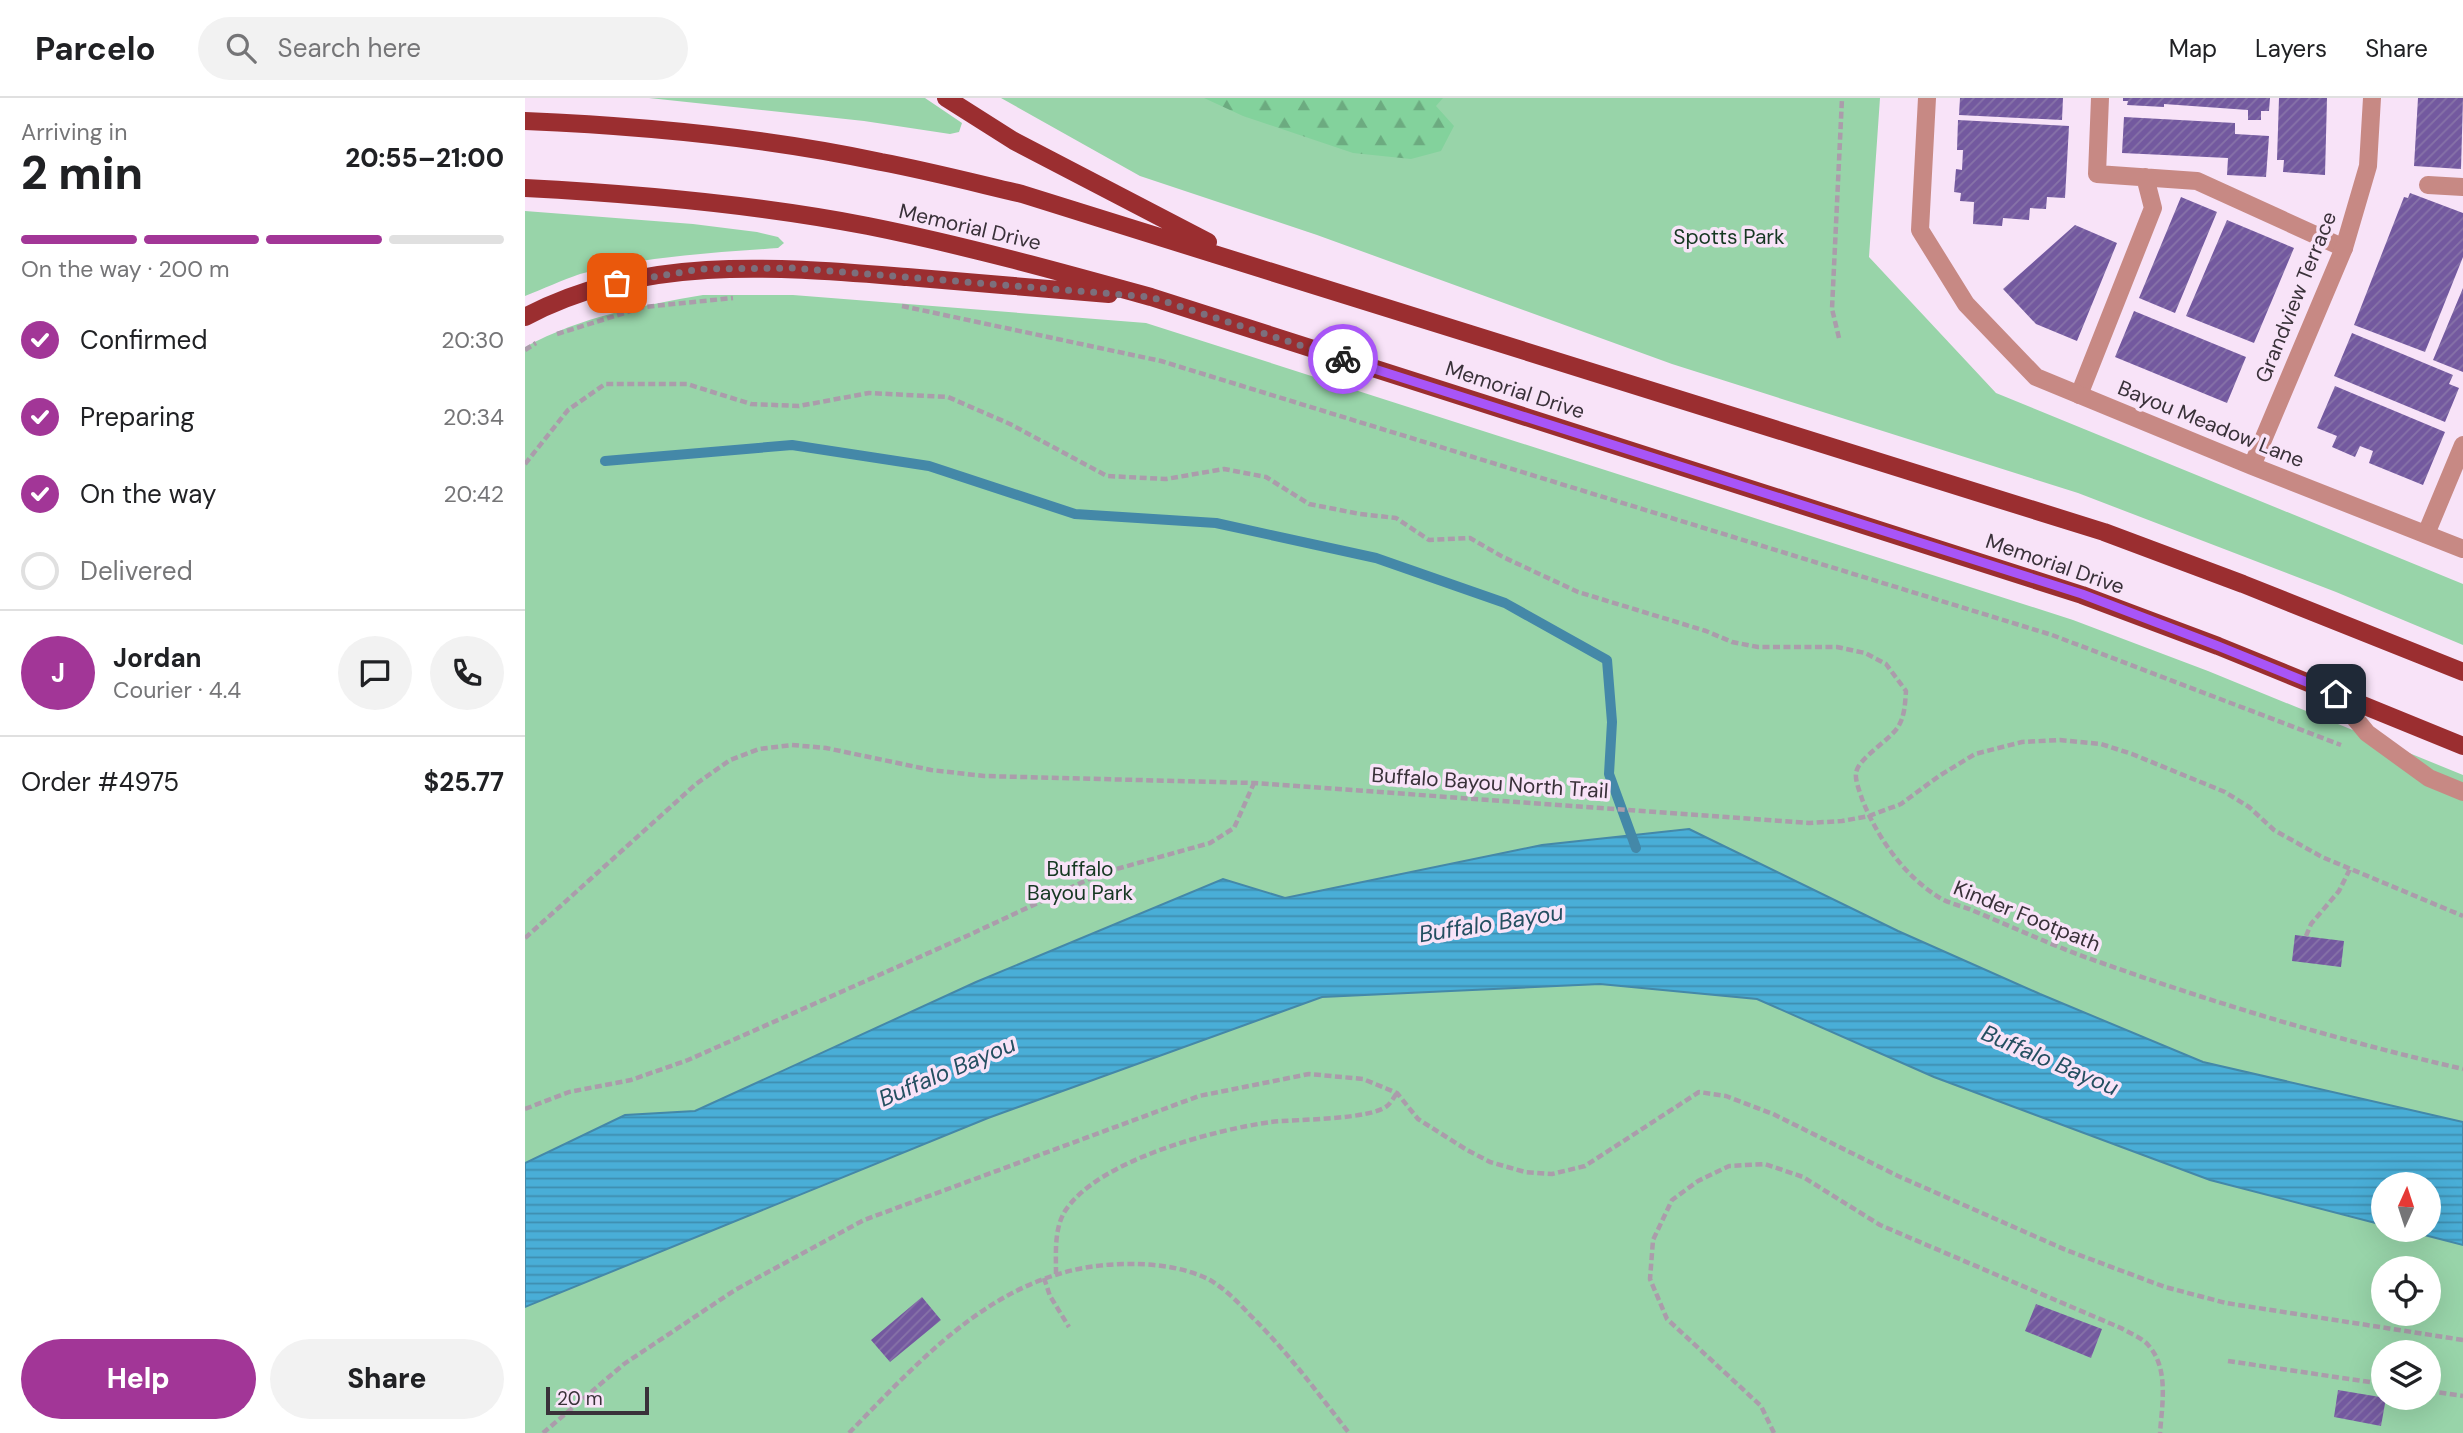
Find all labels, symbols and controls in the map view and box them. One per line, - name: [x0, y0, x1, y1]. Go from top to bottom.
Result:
- search box: [198, 17, 688, 80]
- text: Parcelo: [35, 27, 156, 70]
- icon: search: [222, 29, 260, 67]
- text: Search here: [278, 31, 421, 65]
- text: Map: [2169, 33, 2217, 64]
- text: Layers: [2255, 33, 2327, 64]
- text: Share: [2365, 33, 2428, 64]
- text: Arriving in: [21, 117, 127, 147]
- text: 20:55–21:00: [345, 141, 504, 175]
- text: 2 min: [21, 143, 143, 203]
- street label: Memorial Drive: [896, 197, 1044, 257]
- street label: Grandview Terrace: [2249, 207, 2343, 387]
- park label: Spotts Park: [1673, 223, 1785, 251]
- pin: [587, 253, 647, 313]
- text: On the way · 200 m: [21, 254, 230, 284]
- icon: bag: [598, 264, 636, 302]
- icon: check: [21, 321, 59, 359]
- text: Confirmed: [80, 323, 207, 357]
- courier: [1308, 324, 1378, 394]
- text: 20:30: [441, 325, 504, 355]
- icon: bike: [1324, 340, 1362, 378]
- street label: Memorial Drive: [1442, 354, 1588, 426]
- street label: Bayou Meadow Lane: [2114, 374, 2308, 474]
- icon: check: [21, 398, 59, 436]
- text: Preparing: [80, 400, 195, 434]
- text: 20:34: [443, 402, 504, 432]
- icon: check: [21, 475, 59, 513]
- text: On the way: [80, 477, 216, 511]
- text: 20:42: [443, 479, 504, 509]
- street label: Memorial Drive: [1982, 527, 2128, 601]
- text: Delivered: [80, 554, 193, 588]
- button: chat: [338, 636, 412, 710]
- button: phone: [430, 636, 504, 710]
- text: Jordan: [113, 641, 202, 675]
- text: J: [51, 656, 65, 690]
- pin: [2306, 664, 2366, 724]
- text: Courier · 4.4: [113, 675, 241, 705]
- icon: home: [2317, 675, 2355, 713]
- street label: Buffalo Bayou North Trail: [1371, 761, 1609, 805]
- text: Order #4975: [21, 765, 179, 799]
- text: $25.77: [423, 765, 504, 799]
- park label: Buffalo Bayou Park: [1027, 855, 1133, 907]
- street label: Kinder Footpath: [1949, 874, 2105, 958]
- water label: Buffalo Bayou: [1417, 897, 1565, 949]
- water label: Buffalo Bayou: [1977, 1018, 2123, 1102]
- water label: Buffalo Bayou: [874, 1029, 1020, 1113]
- north arrow: [2371, 1172, 2441, 1242]
- map controls: [2371, 1172, 2441, 1410]
- button: locate: [2371, 1256, 2441, 1326]
- button: Help: [21, 1339, 256, 1419]
- button: Share: [270, 1339, 504, 1419]
- button: layers: [2371, 1340, 2441, 1410]
- scale bar: [546, 1384, 649, 1416]
- text: 20 m: [557, 1386, 603, 1411]

